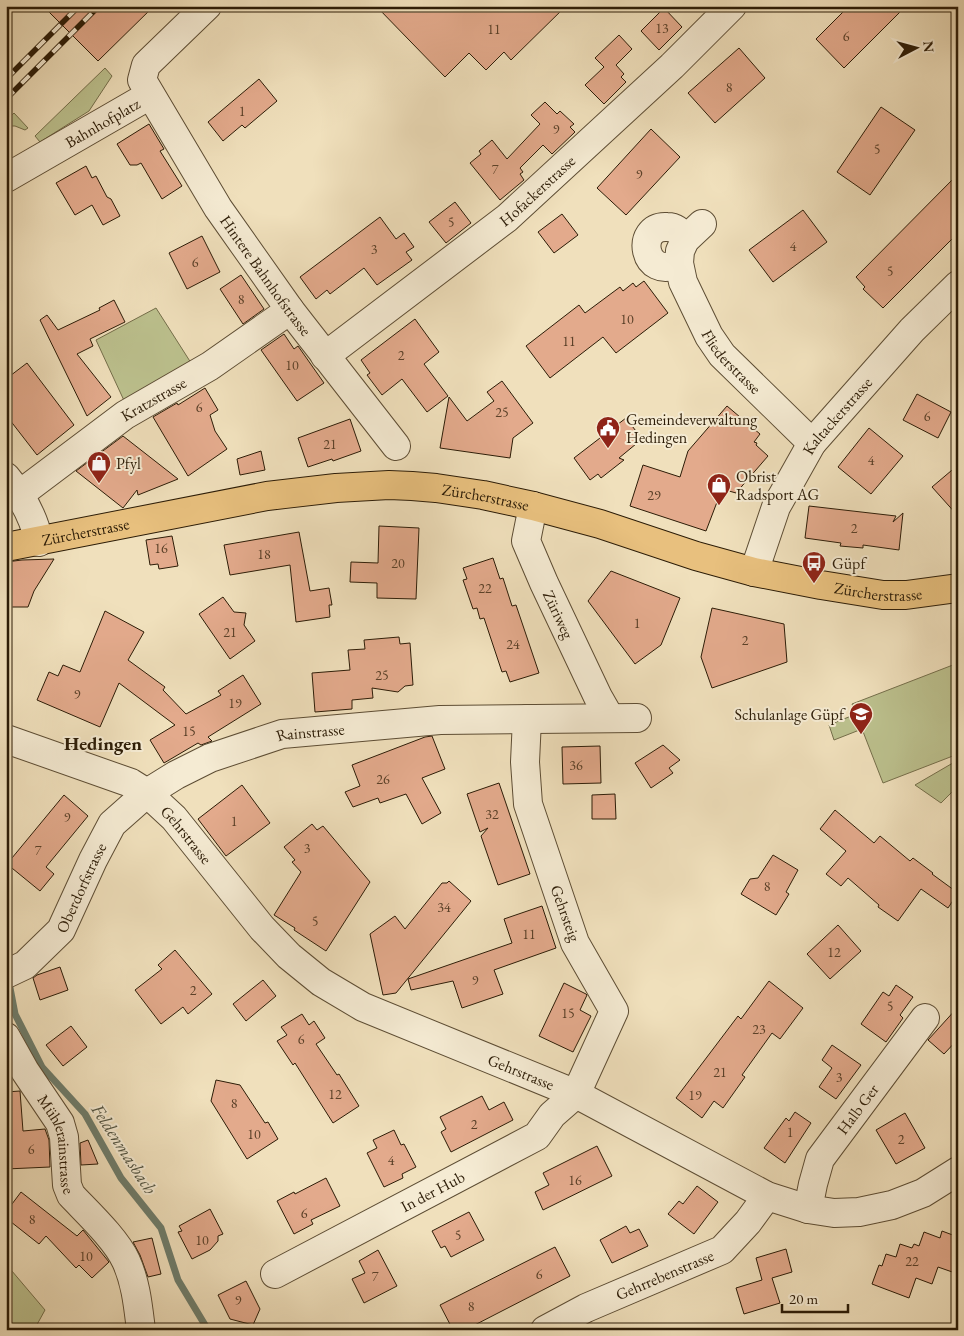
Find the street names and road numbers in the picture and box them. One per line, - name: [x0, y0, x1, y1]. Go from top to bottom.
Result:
- street label: Bahnhofplatz: [61, 93, 144, 153]
- street label: Hofackerstrasse: [495, 151, 580, 231]
- street label: Hintere Bahnhofstrasse: [215, 211, 316, 340]
- street label: Fliederstrasse: [696, 326, 766, 399]
- street label: Kratzstrasse: [117, 372, 190, 426]
- street label: Kaltackerstrasse: [798, 372, 877, 458]
- street label: Zürcherstrasse: [441, 479, 531, 516]
- street label: Zürcherstrasse: [40, 513, 131, 551]
- street label: Zürcherstrasse: [833, 577, 923, 606]
- street label: Züriweg: [538, 587, 579, 643]
- street label: Rainstrasse: [273, 719, 345, 746]
- street label: Gehrstrasse: [156, 801, 217, 868]
- street label: Oberdorfstrasse: [51, 839, 111, 936]
- street label: Gehrsteig: [546, 882, 586, 945]
- street label: Gehrstrasse: [485, 1049, 557, 1095]
- street label: Halb Ger: [832, 1079, 884, 1139]
- street label: Mühlerainstrasse: [33, 1090, 79, 1197]
- street label: In der Hub: [397, 1166, 468, 1217]
- street label: Gehrrebenstrasse: [613, 1245, 717, 1305]

